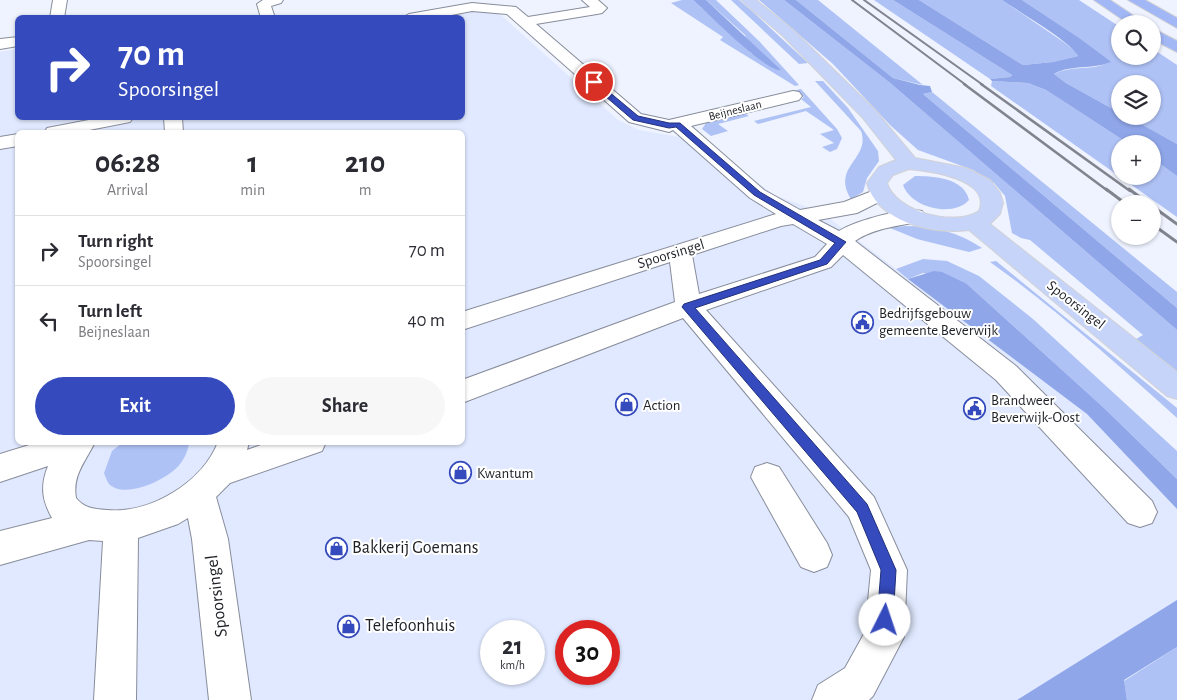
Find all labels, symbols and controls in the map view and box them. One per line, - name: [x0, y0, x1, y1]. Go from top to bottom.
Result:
- map controls: [1111, 15, 1161, 245]
- button: search: [1111, 15, 1161, 65]
- icon: right: [35, 35, 100, 100]
- text: 70 m: [118, 37, 185, 72]
- pin: [573, 61, 615, 103]
- icon: arrive: [580, 68, 608, 96]
- button: layers: [1111, 75, 1161, 125]
- text: Spoorsingel: [118, 78, 219, 100]
- street label: Beijneslaan: [707, 98, 763, 123]
- button: +: [1111, 135, 1161, 185]
- text: 06:28: [95, 148, 161, 178]
- text: 1: [247, 148, 258, 178]
- text: 210: [345, 148, 385, 178]
- text: Arrival: [107, 182, 148, 198]
- text: min: [240, 182, 265, 198]
- text: m: [359, 182, 371, 198]
- button: −: [1111, 195, 1161, 245]
- text: Turn right: [78, 232, 153, 251]
- icon: right: [35, 237, 63, 265]
- street label: Spoorsingel: [636, 237, 706, 271]
- text: 70 m: [409, 241, 445, 260]
- text: Spoorsingel: [78, 254, 152, 270]
- street label: Spoorsingel: [1044, 278, 1108, 332]
- text: Turn left: [78, 302, 142, 321]
- place label: Bedrijfsgebouw gemeente Beverwijk: [879, 306, 998, 338]
- icon: left: [35, 307, 63, 335]
- public building icon: Bedrijfsgebouw gemeente Beverwijk: [851, 310, 875, 334]
- text: 40 m: [407, 311, 445, 330]
- text: Beijneslaan: [78, 324, 150, 340]
- button: Exit: [35, 377, 235, 435]
- button: Share: [245, 377, 445, 435]
- shop icon: Action: [615, 393, 639, 417]
- place label: Brandweer Beverwijk-Oost: [991, 393, 1080, 425]
- public building icon: Brandweer Beverwijk-Oost: [963, 397, 987, 421]
- place label: Action: [643, 398, 681, 413]
- shop icon: Kwantum: [449, 461, 473, 485]
- place label: Kwantum: [477, 466, 533, 481]
- shop icon: Bakkerij Goemans: [324, 536, 348, 560]
- place label: Bakkerij Goemans: [352, 539, 478, 557]
- street label: Spoorsingel: [203, 554, 231, 638]
- position arrow: [858, 593, 910, 645]
- shop icon: Telefoonhuis: [337, 614, 361, 638]
- place label: Telefoonhuis: [365, 617, 455, 635]
- speed limit sign: 30: [555, 620, 620, 685]
- text: 21: [502, 634, 523, 659]
- text: km/h: [500, 659, 525, 671]

